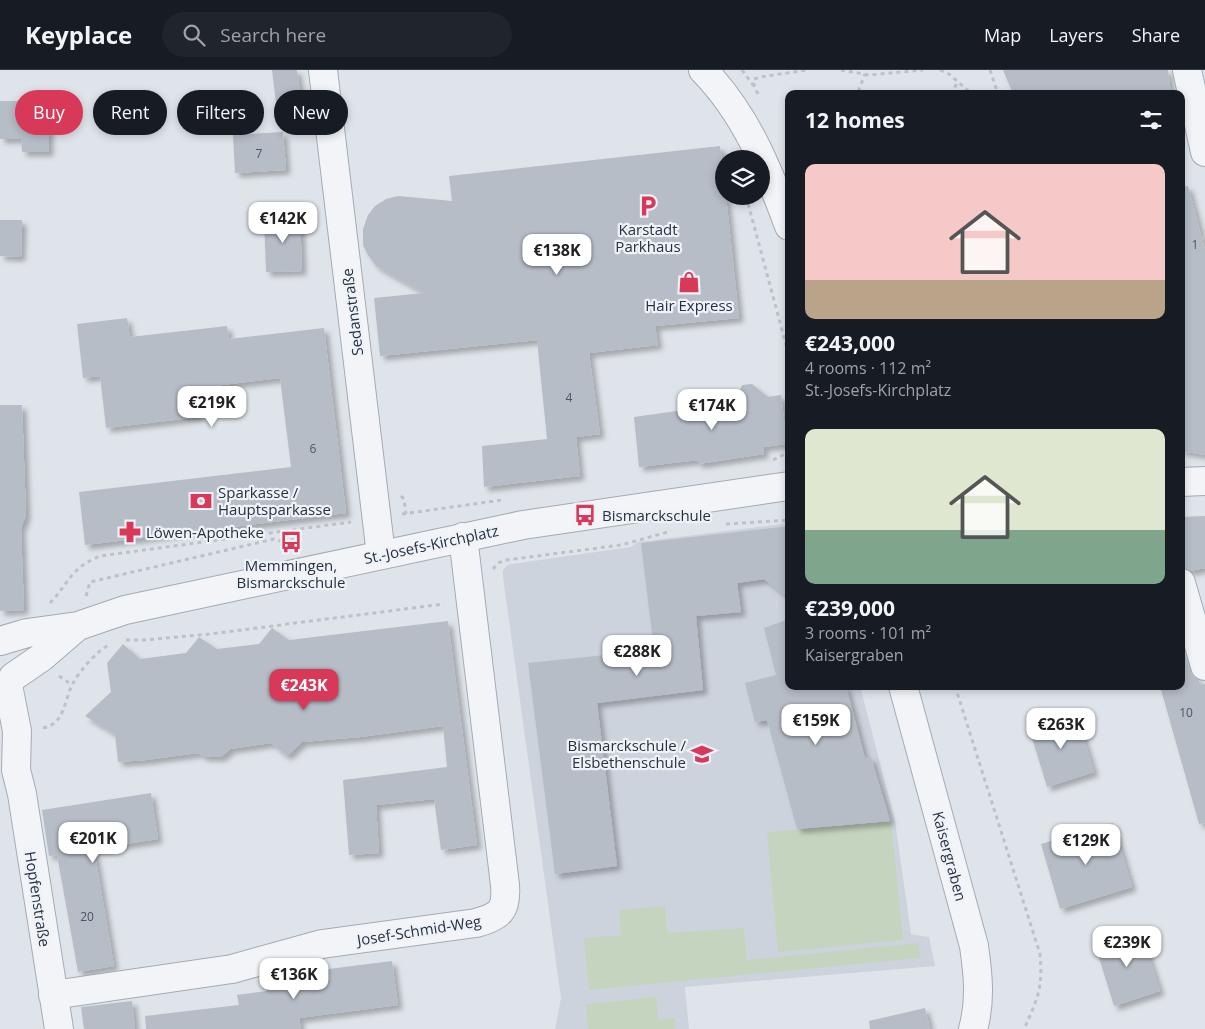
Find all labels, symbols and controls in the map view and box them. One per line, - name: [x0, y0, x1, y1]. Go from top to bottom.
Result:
- search box: [162, 12, 512, 57]
- text: Keyplace: [25, 18, 132, 51]
- icon: search: [180, 21, 208, 49]
- text: Search here: [220, 22, 326, 48]
- text: Map: [984, 23, 1021, 47]
- text: Layers: [1049, 23, 1104, 47]
- text: Share: [1132, 23, 1180, 47]
- chip: Buy: [15, 90, 83, 135]
- chip: Rent: [93, 90, 167, 135]
- chip: Filters: [177, 90, 264, 135]
- chip: New: [274, 90, 348, 135]
- text: 12 homes: [805, 106, 905, 134]
- icon: filters: [1137, 106, 1165, 134]
- house number: 7: [256, 145, 263, 162]
- map controls: [715, 150, 770, 205]
- button: layers: [715, 150, 770, 205]
- parking icon: Karstadt Parkhaus: [635, 193, 661, 219]
- icon: home: [940, 197, 1030, 287]
- pin: €142K: [248, 202, 318, 244]
- text: €142K: [259, 207, 307, 229]
- place label: Karstadt Parkhaus: [615, 219, 681, 256]
- pin: €138K: [522, 234, 592, 276]
- house number: 1: [1192, 236, 1198, 253]
- text: €138K: [533, 239, 581, 261]
- street label: Sedanstraße: [337, 267, 367, 357]
- shop icon: Hair Express: [676, 269, 702, 295]
- place label: Hair Express: [645, 295, 733, 315]
- text: €243,000: [805, 329, 895, 357]
- text: 4 rooms · 112 m²: [805, 357, 931, 379]
- text: St.-Josefs-Kirchplatz: [805, 379, 951, 401]
- pin: €219K: [177, 386, 247, 428]
- pin: €174K: [677, 388, 747, 431]
- house number: 4: [566, 389, 573, 406]
- text: €219K: [188, 391, 236, 413]
- text: €174K: [688, 394, 736, 416]
- house number: 6: [310, 440, 317, 457]
- icon: home: [940, 462, 1030, 552]
- place label: Sparkasse / Hauptsparkasse: [218, 482, 331, 519]
- bank icon: Sparkasse / Hauptsparkasse: [188, 488, 214, 514]
- bus stop icon: Bismarckschule: [572, 502, 598, 528]
- place label: Bismarckschule: [602, 505, 711, 525]
- pharmacy icon: Löwen-Apotheke: [117, 519, 143, 545]
- street label: St.-Josefs-Kirchplatz: [362, 520, 500, 568]
- place label: Löwen-Apotheke: [146, 522, 264, 542]
- bus stop icon: Memmingen, Bismarckschule: [278, 529, 304, 555]
- place label: Memmingen, Bismarckschule: [237, 555, 345, 592]
- text: €239,000: [805, 594, 895, 622]
- text: 3 rooms · 101 m²: [805, 622, 931, 644]
- pin: €288K: [602, 634, 672, 677]
- text: €288K: [613, 640, 661, 662]
- text: Kaisergraben: [805, 644, 904, 666]
- pin: €243K: [269, 668, 339, 711]
- text: €243K: [280, 674, 328, 696]
- pin: €159K: [781, 704, 851, 746]
- house number: 10: [1179, 704, 1193, 721]
- pin: €263K: [1026, 708, 1096, 750]
- text: €159K: [792, 709, 840, 731]
- text: €263K: [1037, 713, 1085, 735]
- place label: Bismarckschule / Elsbethenschule: [568, 735, 686, 772]
- school or university icon: Bismarckschule / Elsbethenschule: [689, 741, 715, 767]
- street label: Kaisergraben: [928, 809, 972, 903]
- pin: €201K: [58, 822, 128, 864]
- pin: €129K: [1051, 824, 1121, 866]
- text: €201K: [69, 827, 117, 849]
- text: €129K: [1062, 829, 1110, 851]
- street label: Hopfenstraße: [21, 850, 55, 948]
- house number: 20: [80, 908, 94, 925]
- street label: Josef-Schmid-Weg: [354, 910, 482, 950]
- pin: €239K: [1092, 926, 1162, 968]
- text: €239K: [1103, 931, 1151, 953]
- pin: €136K: [259, 958, 329, 1000]
- text: €136K: [270, 963, 318, 985]

